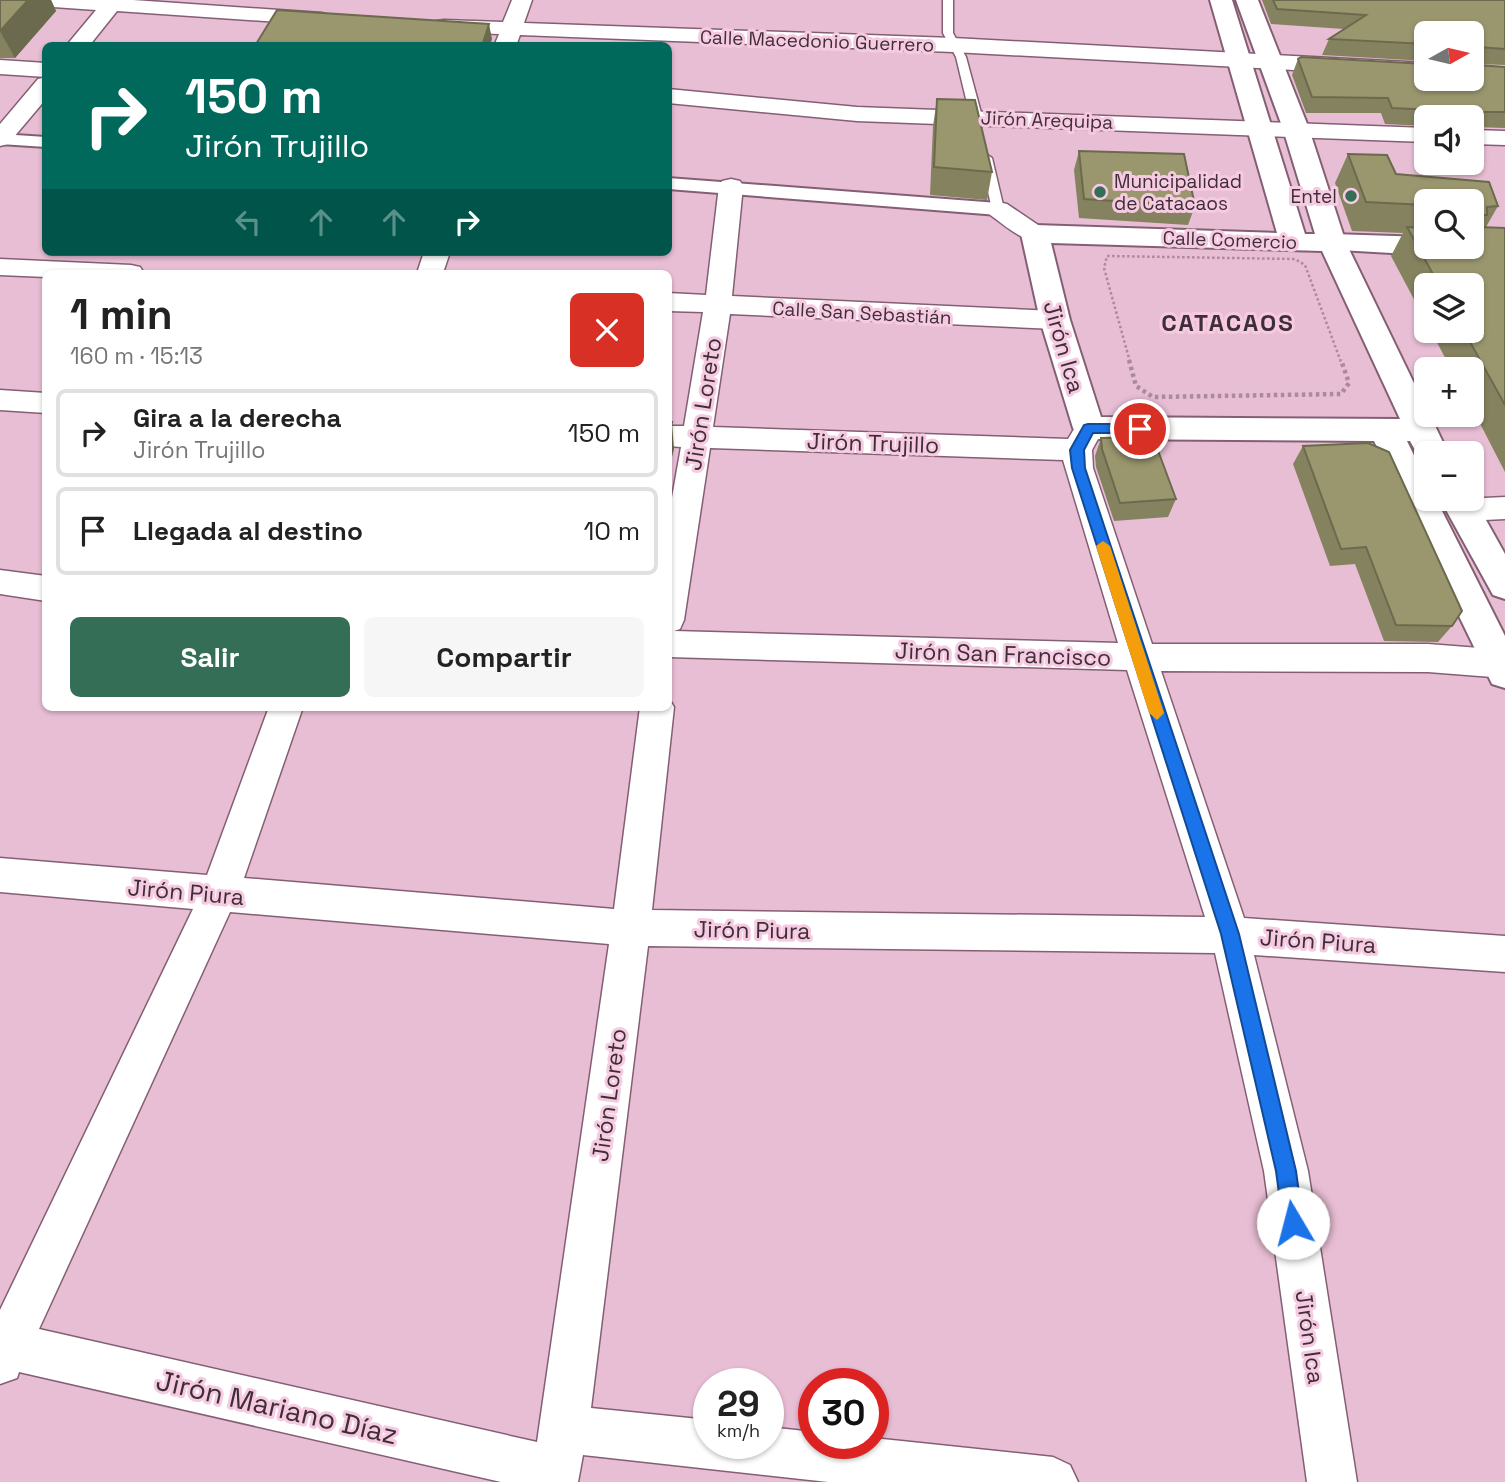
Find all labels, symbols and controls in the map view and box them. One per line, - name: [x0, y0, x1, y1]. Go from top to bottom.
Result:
- north arrow: [1414, 21, 1484, 91]
- map controls: [1414, 21, 1484, 511]
- street label: Calle Macedonio Guerrero: [699, 24, 935, 58]
- text: 150 m: [185, 65, 323, 127]
- icon: right: [70, 70, 161, 161]
- street label: Jirón Arequipa: [980, 105, 1114, 135]
- button: sound: [1414, 105, 1484, 175]
- text: Jirón Trujillo: [185, 126, 369, 166]
- place label: Municipalidad de Catacaos: [1114, 169, 1242, 216]
- marker: Municipalidad de Catacaos: [1092, 184, 1108, 200]
- place label: Entel: [1291, 184, 1337, 209]
- marker: Entel: [1343, 188, 1359, 204]
- button: search: [1414, 189, 1484, 259]
- icon: left: [229, 203, 267, 241]
- icon: ahead: [302, 203, 340, 241]
- icon: ahead: [375, 203, 413, 241]
- icon: right: [448, 203, 486, 241]
- street label: Calle Comercio: [1162, 225, 1298, 255]
- button: layers: [1414, 273, 1484, 343]
- text: 1 min: [70, 288, 173, 341]
- button: close: [570, 293, 644, 367]
- street label: Calle San Sebastián: [772, 296, 952, 330]
- street label: Jirón Ica: [1037, 298, 1091, 396]
- district label: CATACAOS: [1161, 307, 1295, 338]
- street label: Jirón Loreto: [678, 335, 728, 473]
- text: 160 m · 15:13: [70, 341, 203, 371]
- button: +: [1414, 357, 1484, 427]
- pin: [1110, 399, 1170, 459]
- text: Gira a la derecha: [133, 401, 342, 435]
- icon: arrive: [1121, 410, 1159, 448]
- icon: right: [74, 414, 112, 452]
- text: 150 m: [568, 416, 640, 450]
- street label: Jirón Trujillo: [806, 426, 940, 460]
- text: Jirón Trujillo: [133, 435, 266, 465]
- button: −: [1414, 441, 1484, 511]
- icon: arrive: [74, 512, 112, 550]
- text: Llegada al destino: [133, 514, 363, 548]
- text: 10 m: [583, 514, 640, 548]
- button: Salir: [70, 617, 350, 697]
- button: Compartir: [364, 617, 644, 697]
- street label: Jirón San Francisco: [894, 635, 1112, 673]
- street label: Jirón Piura: [127, 872, 245, 912]
- street label: Jirón Piura: [693, 914, 811, 946]
- street label: Jirón Piura: [1259, 922, 1377, 960]
- street label: Jirón Loreto: [585, 1026, 633, 1164]
- position arrow: [1256, 1186, 1330, 1260]
- street label: Jirón Ica: [1289, 1288, 1331, 1386]
- street label: Jirón Mariano Díaz: [153, 1362, 401, 1452]
- speed limit sign: 30: [798, 1368, 889, 1459]
- text: 29: [717, 1382, 760, 1426]
- text: km/h: [717, 1419, 760, 1442]

